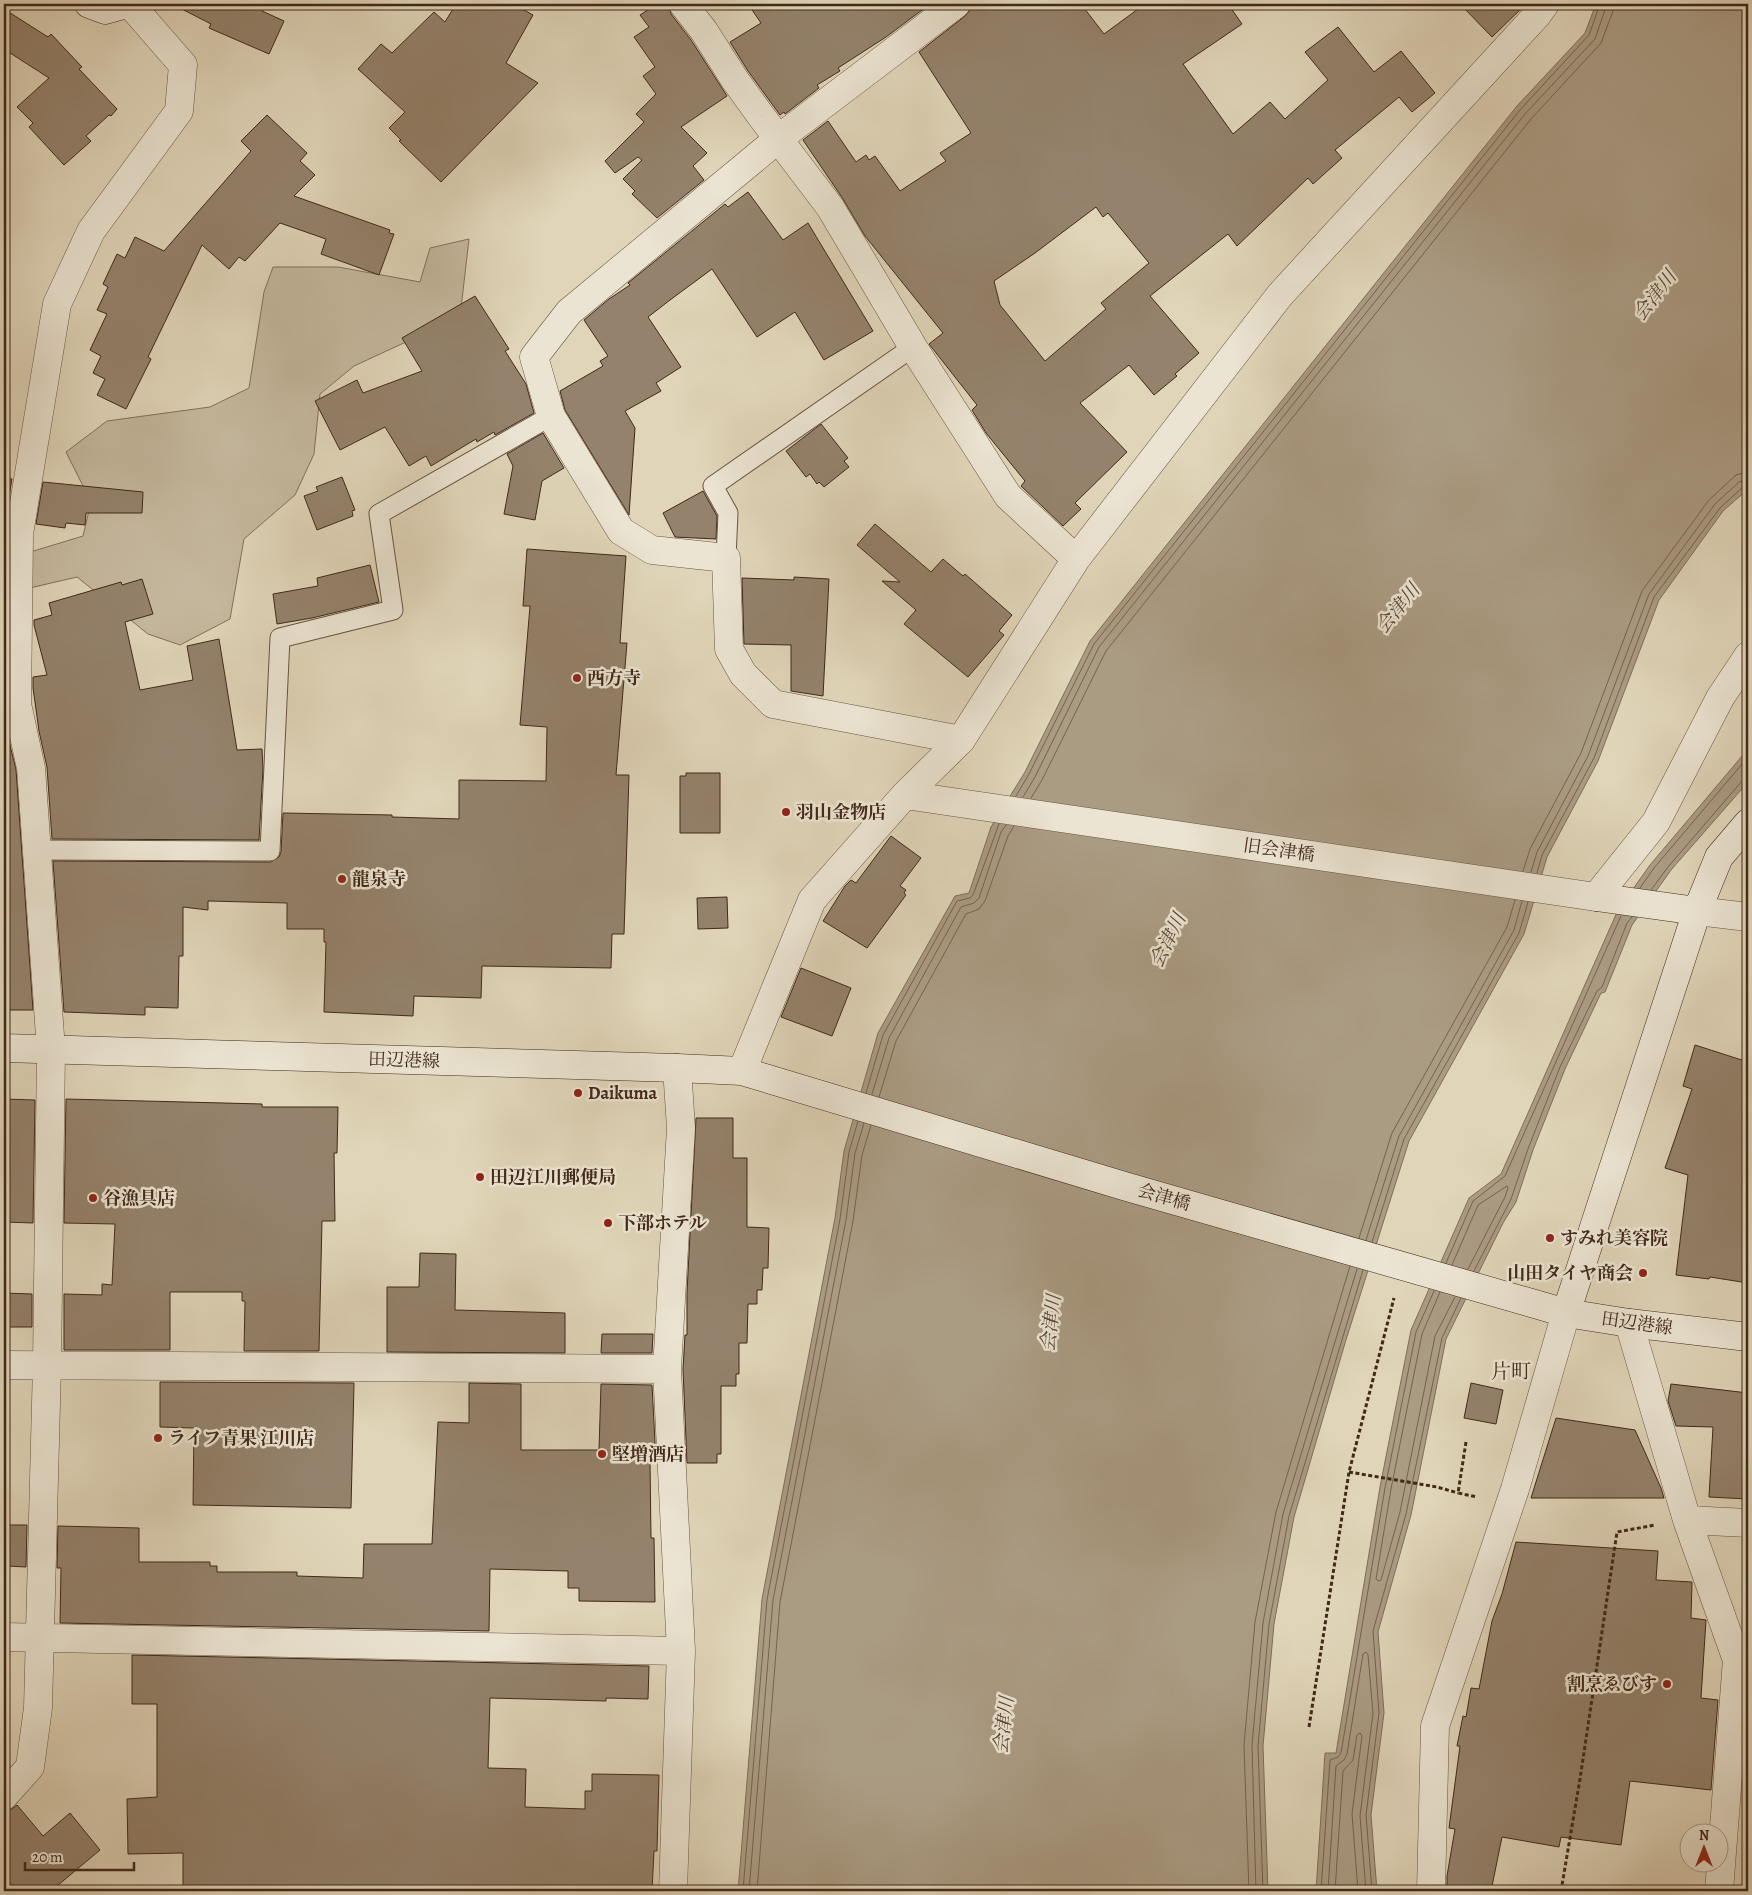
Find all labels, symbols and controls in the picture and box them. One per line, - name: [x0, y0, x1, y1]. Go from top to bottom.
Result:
- water label: 会津川: [1627, 264, 1684, 326]
- water label: 会津川: [1370, 577, 1427, 639]
- place label: 西方寺: [587, 666, 641, 690]
- marker: 西方寺: [571, 672, 583, 684]
- place label: 羽山金物店: [796, 800, 886, 824]
- marker: 羽山金物店: [780, 806, 792, 818]
- street label: 旧会津橋: [1242, 833, 1316, 867]
- place label: 龍泉寺: [352, 867, 406, 891]
- marker: 龍泉寺: [336, 873, 348, 885]
- water label: 会津川: [1144, 907, 1193, 972]
- street label: 田辺港線: [368, 1047, 440, 1073]
- place label: Daikuma: [588, 1081, 658, 1105]
- marker: Daikuma: [572, 1087, 584, 1099]
- place label: 田辺江川郵便局: [490, 1165, 616, 1189]
- marker: 田辺江川郵便局: [474, 1171, 486, 1183]
- street label: 会津橋: [1135, 1178, 1193, 1216]
- place label: 谷漁具店: [103, 1186, 175, 1210]
- marker: 谷漁具店: [87, 1192, 99, 1204]
- place label: 下部ホテル: [618, 1211, 707, 1235]
- marker: 下部ホテル: [602, 1217, 614, 1229]
- place label: すみれ美容院: [1560, 1226, 1668, 1250]
- marker: すみれ美容院: [1544, 1232, 1556, 1244]
- place label: 山田タイヤ商会: [1507, 1261, 1633, 1285]
- marker: 山田タイヤ商会: [1637, 1267, 1649, 1279]
- water label: 会津川: [1035, 1291, 1068, 1353]
- street label: 田辺港線: [1600, 1306, 1674, 1340]
- district label: 片町: [1491, 1358, 1531, 1385]
- place label: ライフ青果 江川店: [168, 1426, 314, 1450]
- marker: ライフ青果 江川店: [152, 1432, 164, 1444]
- place label: 堅増酒店: [612, 1442, 684, 1466]
- marker: 堅増酒店: [596, 1448, 608, 1460]
- place label: 割烹ゑびす: [1567, 1672, 1657, 1696]
- marker: 割烹ゑびす: [1661, 1678, 1673, 1690]
- water label: 会津川: [988, 1693, 1021, 1755]
- north arrow: [1680, 1822, 1730, 1872]
- text: N: [1699, 1826, 1709, 1845]
- scale bar: [25, 1840, 134, 1872]
- text: 20 m: [32, 1847, 63, 1867]

